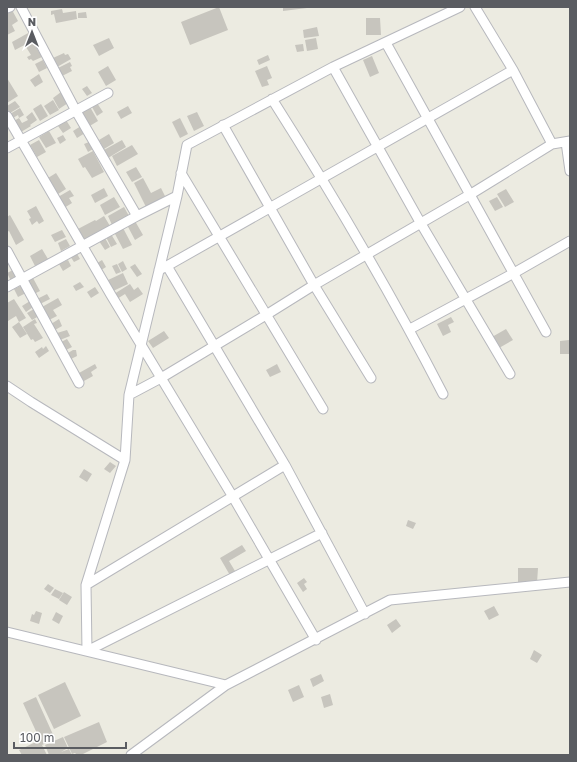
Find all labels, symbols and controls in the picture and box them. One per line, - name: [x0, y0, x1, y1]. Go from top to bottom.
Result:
- north arrow: [12, 12, 52, 52]
- text: N: [28, 15, 36, 28]
- scale bar: [14, 724, 126, 750]
- text: 100 m: [20, 730, 54, 745]

